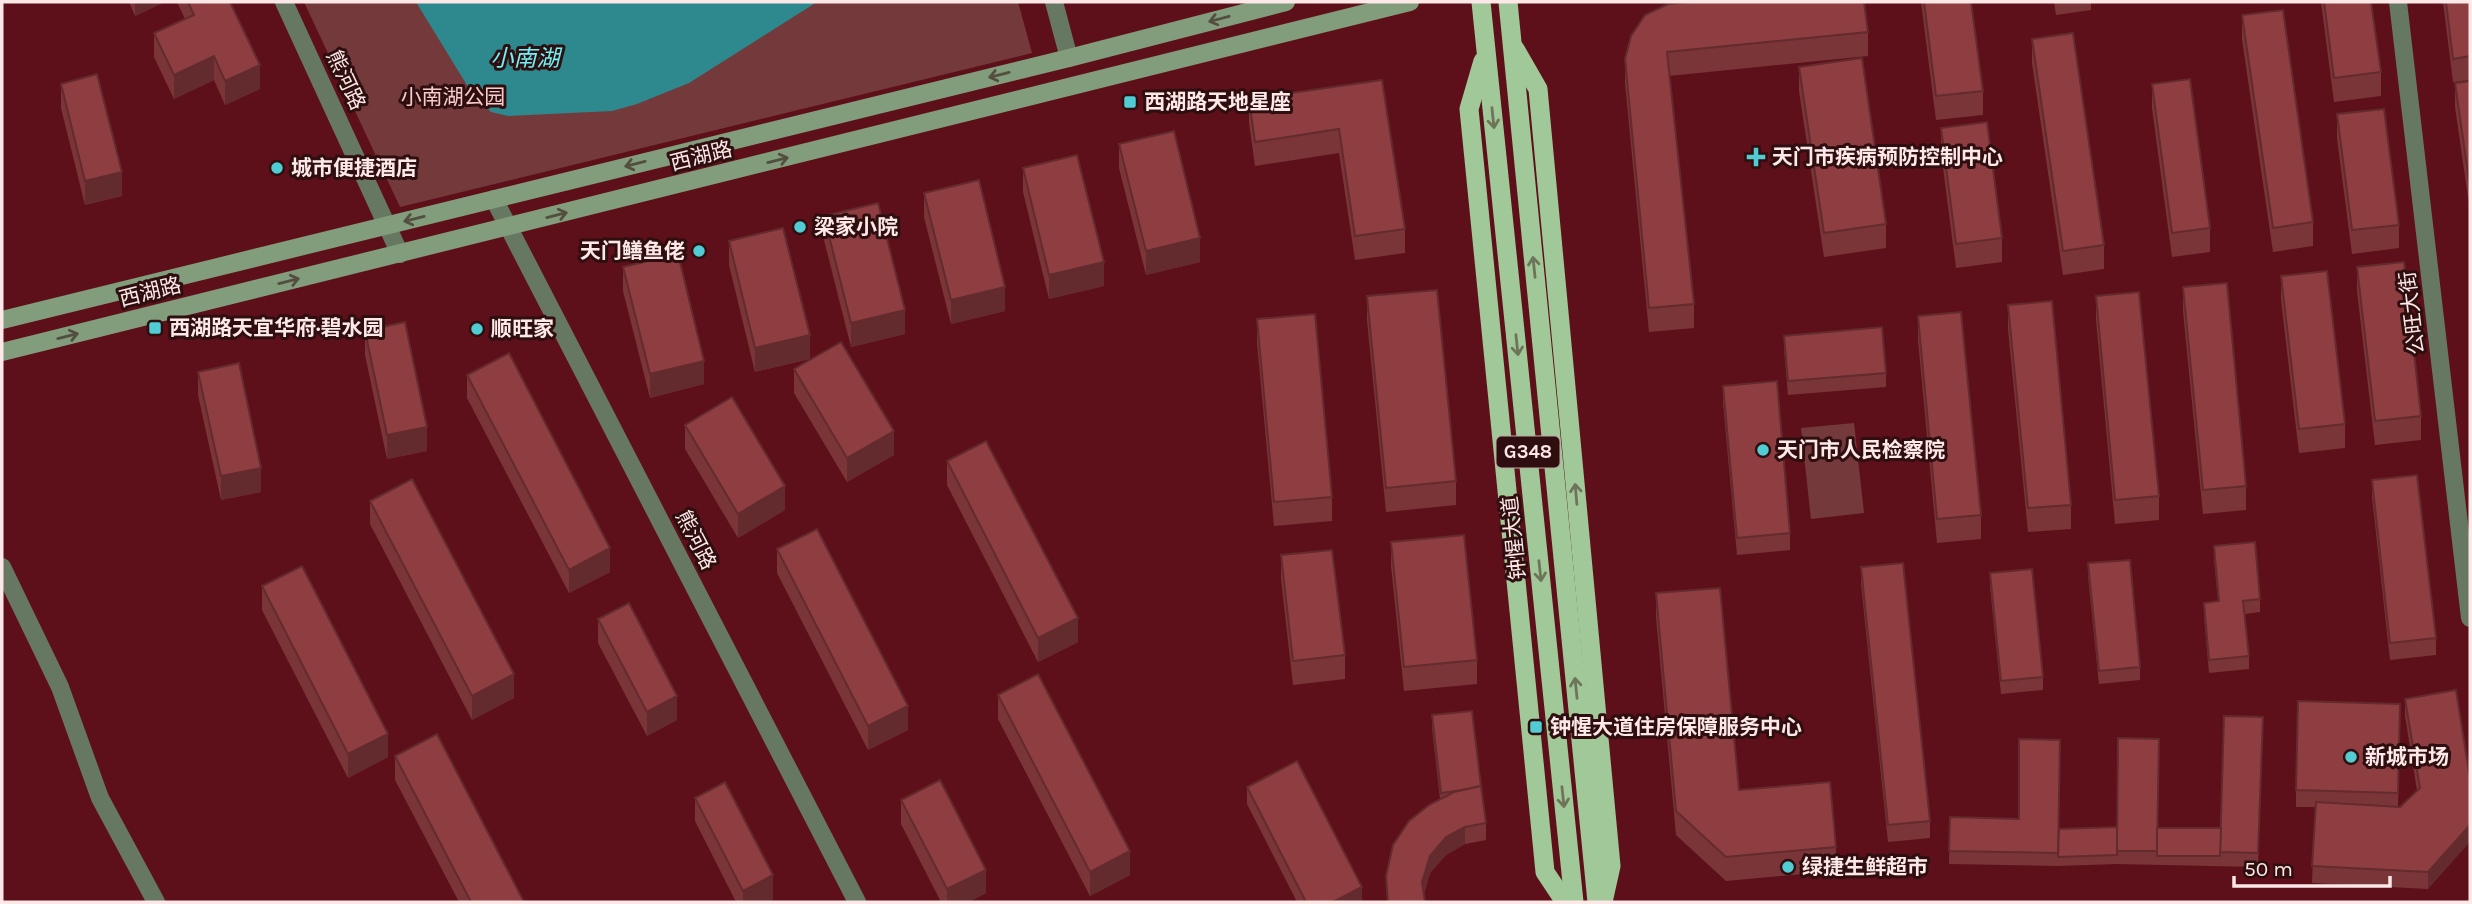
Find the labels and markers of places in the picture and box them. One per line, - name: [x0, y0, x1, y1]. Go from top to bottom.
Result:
- place label: 西湖路天地星座: [1144, 90, 1291, 114]
- marker: 西湖路天地星座: [1122, 94, 1138, 110]
- place label: 天门市疾病预防控制中心: [1772, 145, 2003, 169]
- marker: 天门市疾病预防控制中心: [1746, 147, 1766, 167]
- place label: 城市便捷酒店: [291, 156, 417, 180]
- marker: 城市便捷酒店: [269, 160, 285, 176]
- place label: 梁家小院: [814, 215, 898, 239]
- marker: 梁家小院: [792, 219, 808, 235]
- place label: 天门鳝鱼佬: [580, 239, 685, 263]
- marker: 天门鳝鱼佬: [691, 243, 707, 259]
- place label: 西湖路天宜华府·碧水园: [169, 316, 384, 340]
- place label: 顺旺家: [491, 317, 554, 341]
- marker: 西湖路天宜华府·碧水园: [147, 320, 163, 336]
- marker: 顺旺家: [469, 321, 485, 337]
- place label: 天门市人民检察院: [1777, 438, 1945, 462]
- marker: 天门市人民检察院: [1755, 442, 1771, 458]
- place label: 钟惺大道住房保障服务中心: [1550, 715, 1802, 739]
- marker: 钟惺大道住房保障服务中心: [1528, 719, 1544, 735]
- place label: 新城市场: [2365, 745, 2449, 769]
- marker: 新城市场: [2343, 749, 2359, 765]
- place label: 绿捷生鲜超市: [1802, 855, 1928, 879]
- marker: 绿捷生鲜超市: [1780, 859, 1796, 875]

